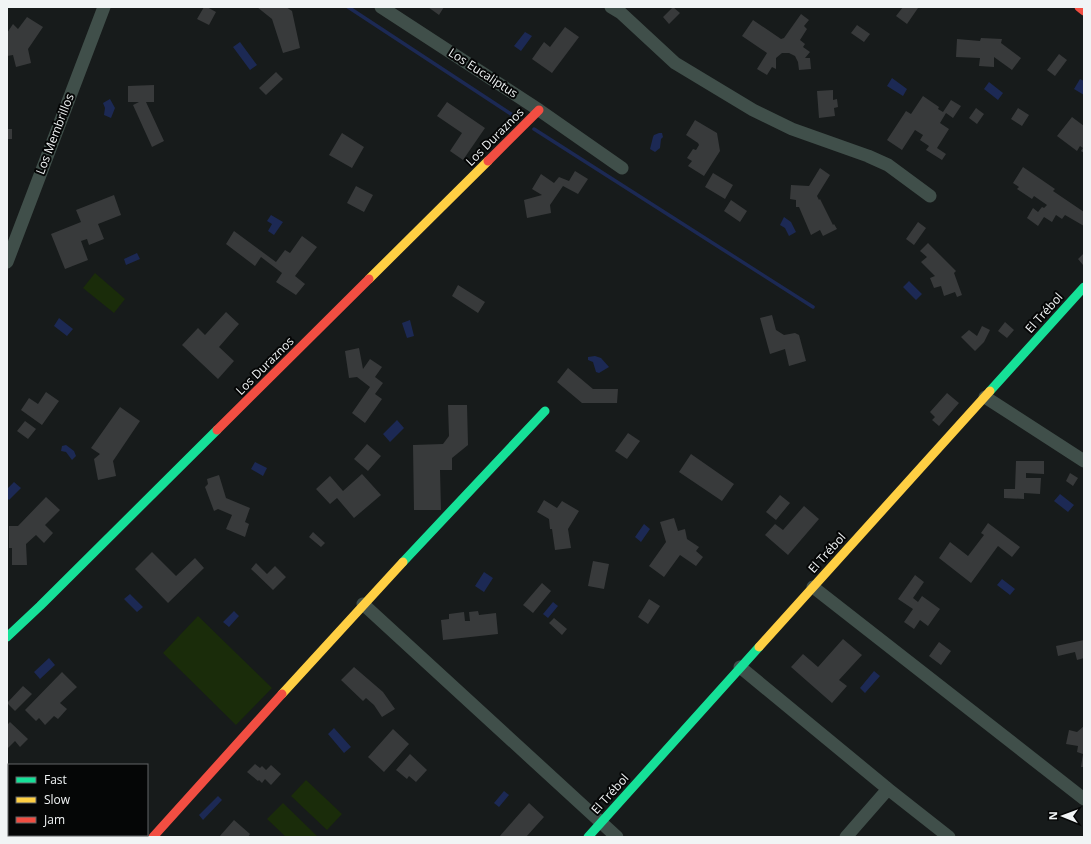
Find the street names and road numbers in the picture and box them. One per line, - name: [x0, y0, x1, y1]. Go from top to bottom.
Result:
- street label: Los Eucaliptus: [445, 44, 521, 102]
- street label: Los Membrillos: [31, 91, 78, 177]
- street label: Los Duraznos: [462, 104, 528, 169]
- street label: El Trébol: [1021, 289, 1066, 336]
- street label: Los Duraznos: [232, 333, 298, 398]
- street label: El Trébol: [804, 529, 849, 576]
- street label: El Trébol: [587, 770, 632, 817]

